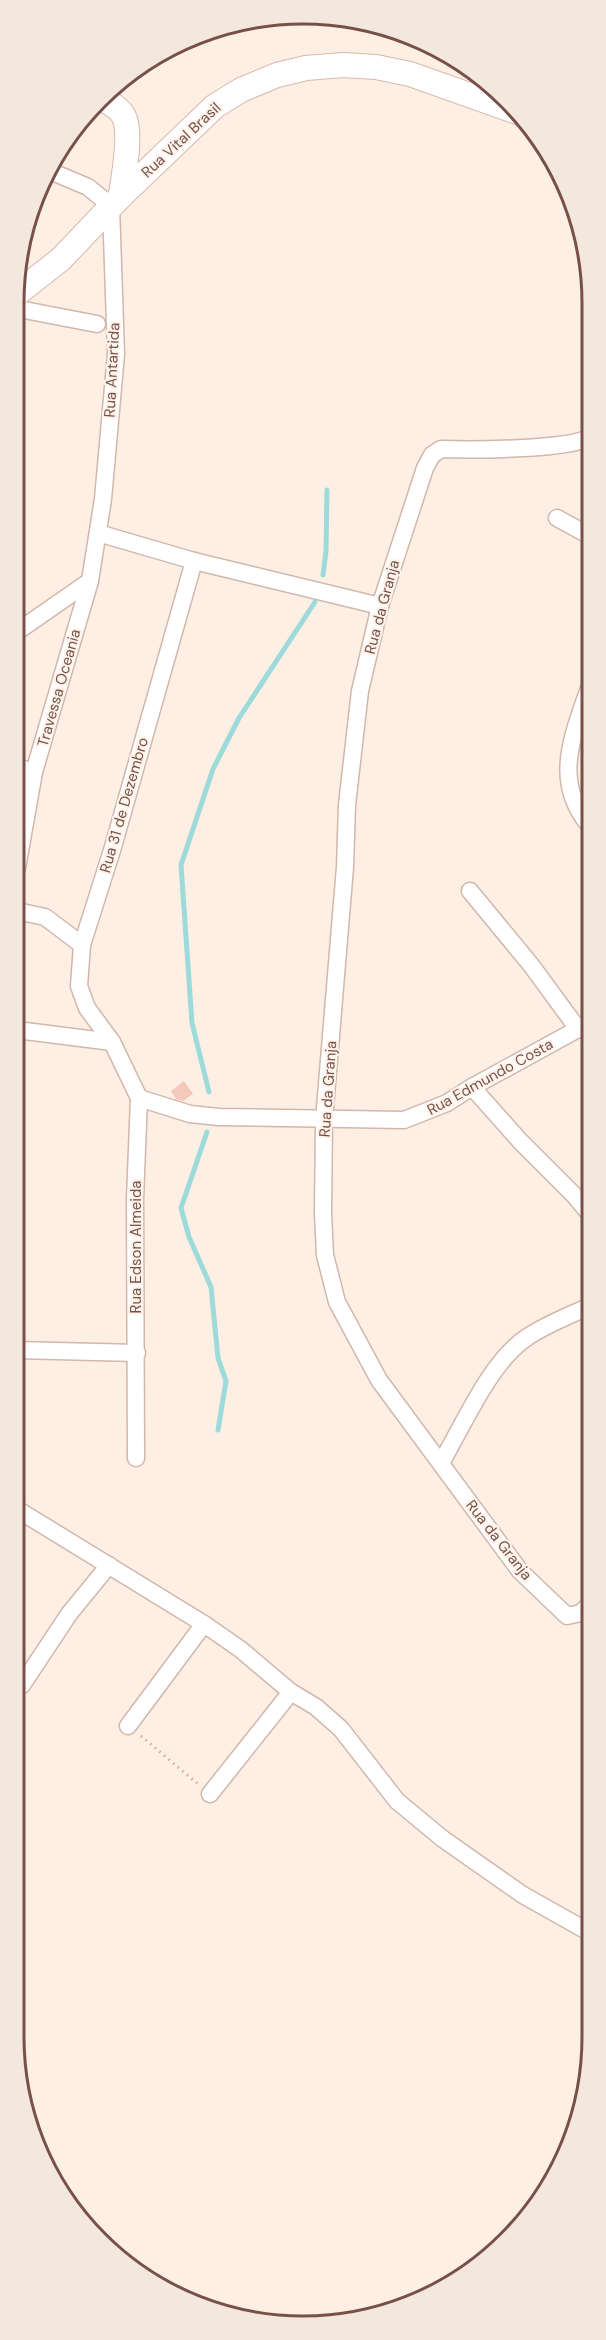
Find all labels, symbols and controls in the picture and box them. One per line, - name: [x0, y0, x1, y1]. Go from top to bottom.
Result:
- street label: Rua Vital Brasil: [137, 98, 225, 182]
- street label: Rua Antartida: [100, 322, 124, 418]
- street label: Rua da Granja: [360, 558, 404, 656]
- street label: Travessa Oceania: [33, 627, 85, 749]
- street label: Rua 31 de Dezembro: [95, 735, 153, 875]
- street label: Rua Edmundo Costa: [423, 1034, 557, 1120]
- street label: Rua da Granja: [315, 1040, 341, 1138]
- street label: Rua Edson Almeida: [126, 1181, 146, 1313]
- street label: Rua da Granja: [461, 1496, 537, 1584]

